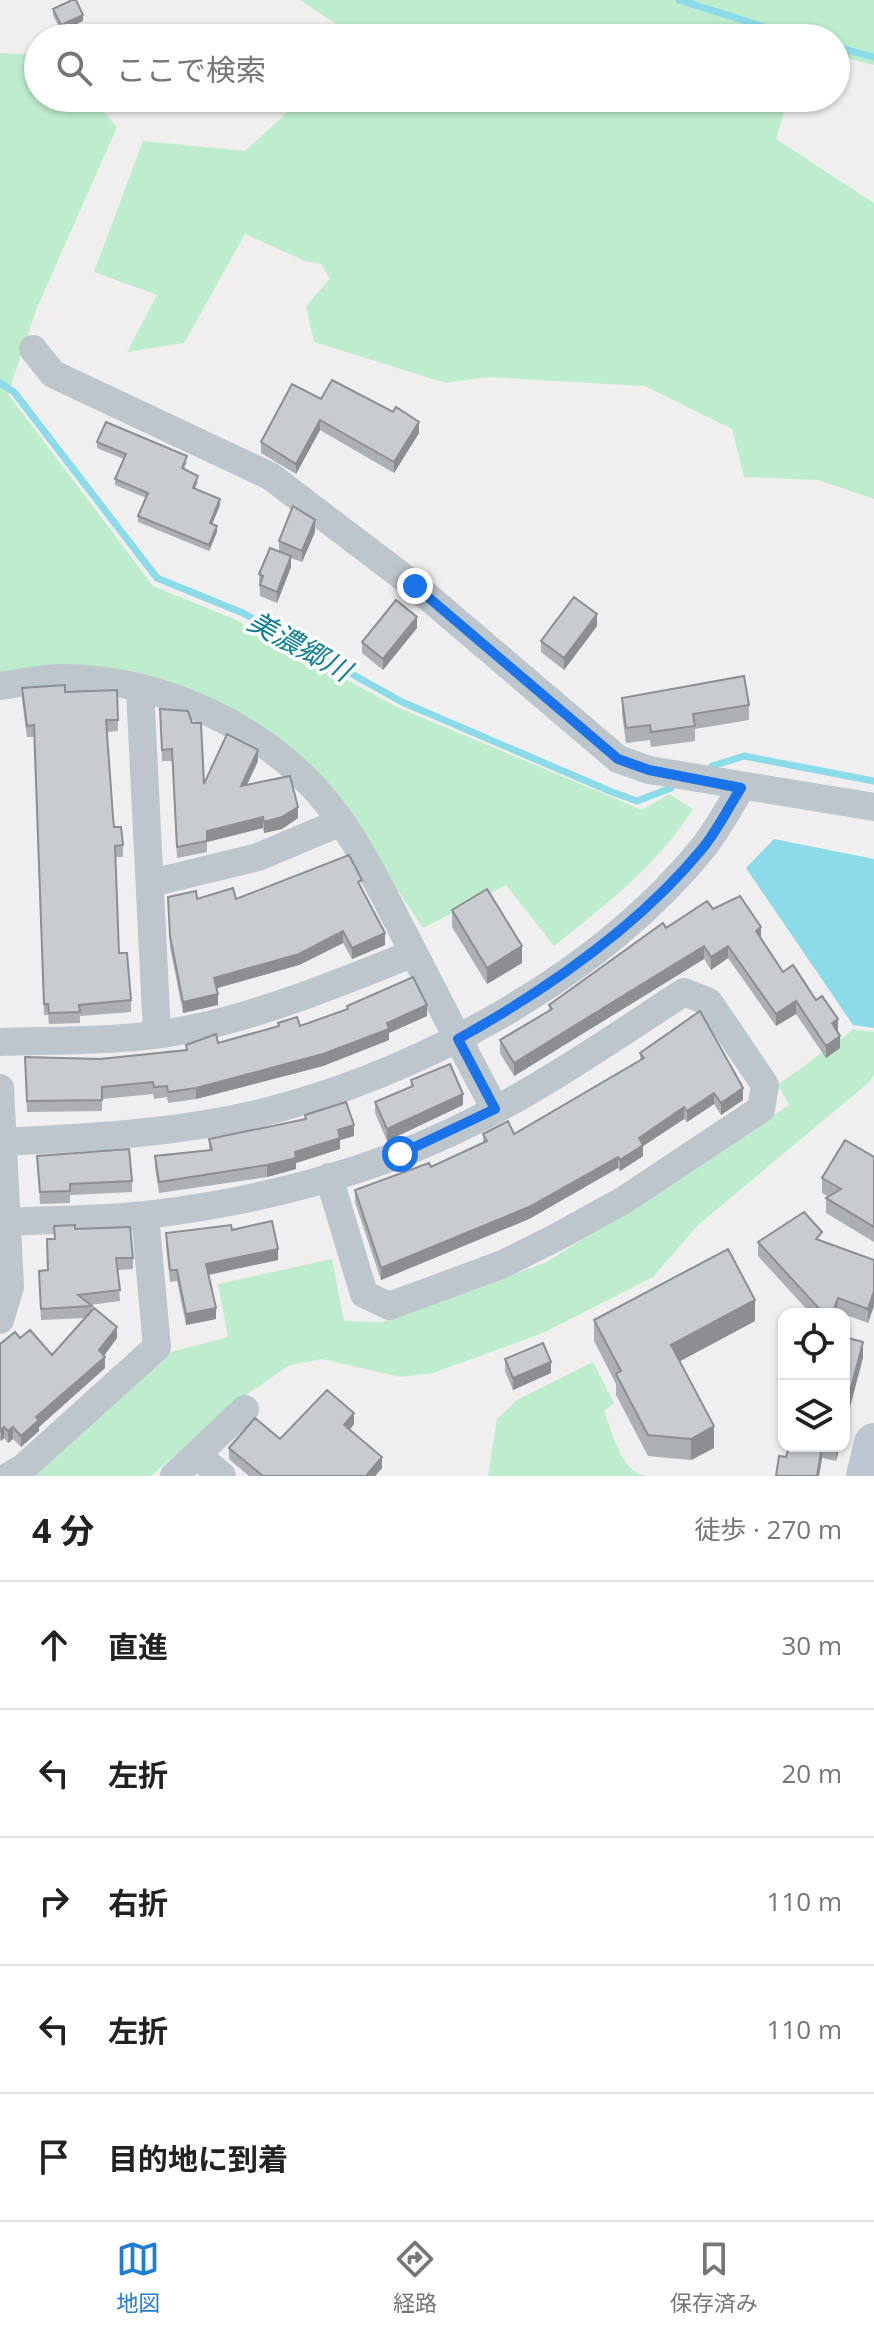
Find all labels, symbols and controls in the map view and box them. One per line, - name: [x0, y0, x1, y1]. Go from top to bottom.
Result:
- search box: [24, 24, 850, 112]
- icon: search: [52, 46, 96, 90]
- text: ここで検索: [116, 49, 266, 90]
- route end: [397, 568, 433, 604]
- water label: 美濃郷川: [242, 601, 361, 690]
- route start: [382, 1136, 418, 1172]
- map controls: [778, 1308, 850, 1452]
- button: locate: [778, 1308, 850, 1380]
- button: layers: [778, 1380, 850, 1452]
- text: 4 分: [32, 1507, 94, 1553]
- text: 徒歩 · 270 m: [694, 1511, 842, 1547]
- icon: ahead: [32, 1623, 76, 1667]
- text: 直進: [108, 1626, 168, 1667]
- text: 30 m: [781, 1627, 842, 1663]
- icon: left: [32, 1751, 76, 1795]
- text: 左折: [108, 1754, 168, 1795]
- text: 20 m: [781, 1755, 842, 1791]
- icon: right: [32, 1879, 76, 1923]
- text: 右折: [108, 1882, 168, 1923]
- text: 110 m: [767, 1883, 842, 1919]
- icon: left: [32, 2007, 76, 2051]
- text: 左折: [108, 2010, 168, 2051]
- text: 110 m: [767, 2011, 842, 2047]
- icon: arrive: [32, 2135, 76, 2179]
- text: 目的地に到着: [108, 2138, 288, 2179]
- tab: 地図: [116, 2237, 160, 2317]
- tab: 経路: [393, 2237, 437, 2317]
- tab: 保存済み: [670, 2237, 758, 2317]

